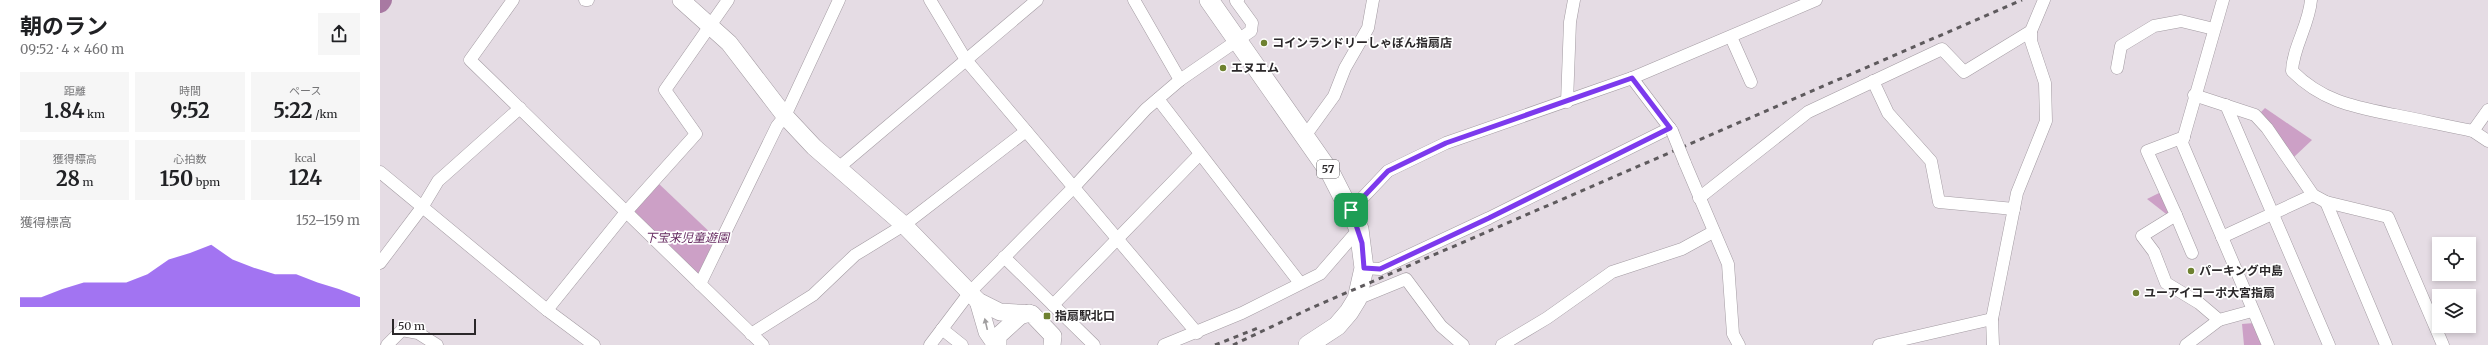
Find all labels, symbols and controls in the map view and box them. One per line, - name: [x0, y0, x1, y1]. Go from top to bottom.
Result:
- text: 朝のラン: [20, 12, 108, 40]
- button: share: [318, 13, 360, 55]
- place label: コインランドリーしゃぼん指扇店: [1272, 35, 1452, 50]
- marker: コインランドリーしゃぼん指扇店: [1259, 38, 1269, 48]
- text: 09:52 · 4 × 460 m: [20, 41, 124, 58]
- place label: エヌエム: [1231, 60, 1279, 75]
- marker: エヌエム: [1218, 63, 1228, 73]
- text: 距離: [64, 84, 86, 98]
- text: 時間: [179, 84, 201, 98]
- text: ペース: [289, 84, 322, 98]
- text: 1.84: [44, 98, 84, 123]
- text: 9:52: [170, 98, 210, 123]
- text: 5:22: [273, 98, 313, 123]
- text: km: [84, 107, 105, 121]
- text: /km: [313, 107, 337, 121]
- text: kcal: [295, 151, 316, 165]
- text: 獲得標高: [53, 152, 97, 166]
- text: 心拍数: [173, 152, 206, 166]
- road number: 57: [1317, 160, 1339, 178]
- text: 124: [289, 165, 322, 190]
- text: 28: [56, 166, 80, 191]
- text: 150: [160, 166, 193, 191]
- text: m: [80, 175, 93, 189]
- text: bpm: [193, 175, 220, 189]
- pin: [1334, 193, 1368, 227]
- icon: arrive: [1340, 199, 1362, 221]
- text: 152–159 m: [296, 212, 360, 229]
- text: 獲得標高: [20, 214, 72, 231]
- park label: 下宝来児童遊園: [645, 230, 731, 245]
- map controls: [2432, 237, 2476, 333]
- button: locate: [2432, 237, 2476, 281]
- place label: パーキング中島: [2199, 263, 2283, 278]
- marker: パーキング中島: [2186, 266, 2196, 276]
- place label: ユーアイコーポ大宮指扇: [2144, 285, 2275, 300]
- marker: ユーアイコーポ大宮指扇: [2131, 288, 2141, 298]
- button: layers: [2432, 289, 2476, 333]
- place label: 指扇駅北口: [1055, 308, 1115, 323]
- marker: 指扇駅北口: [1042, 311, 1052, 321]
- scale bar: [392, 317, 476, 336]
- one-way arrow: [982, 318, 988, 330]
- text: 50 m: [398, 319, 425, 333]

